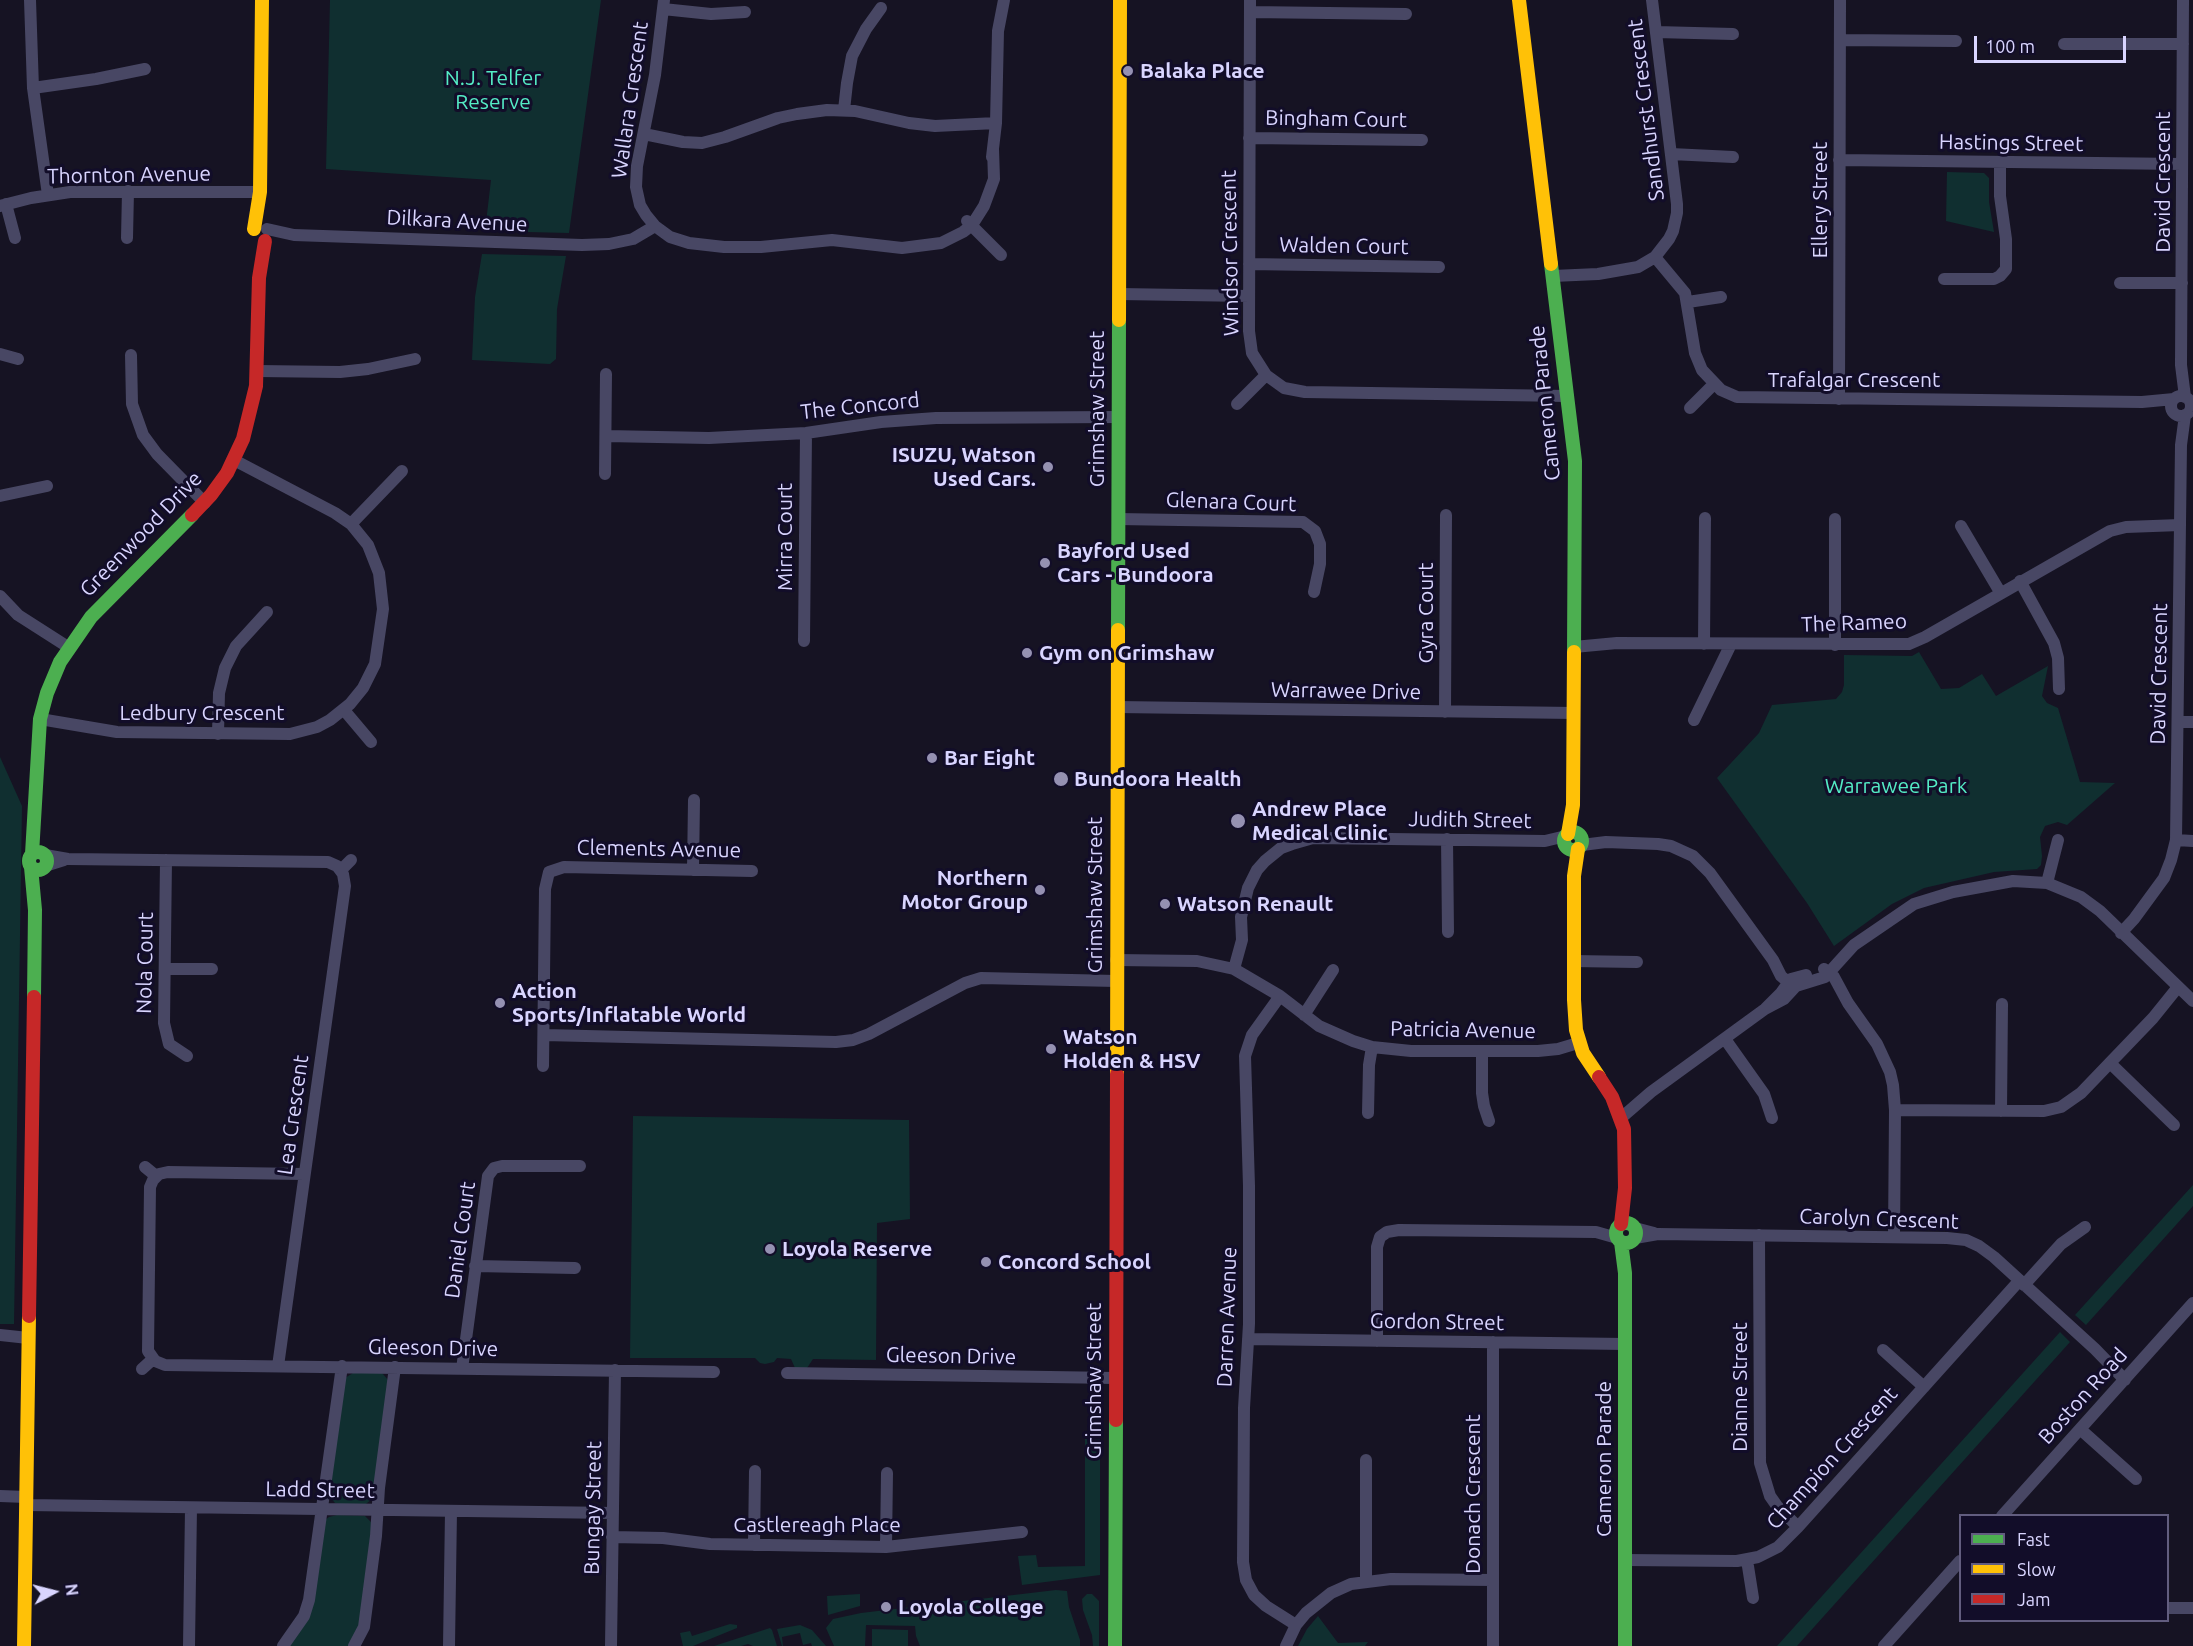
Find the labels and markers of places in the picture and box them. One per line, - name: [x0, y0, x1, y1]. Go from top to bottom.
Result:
- place label: Balaka Place: [1140, 58, 1265, 84]
- marker: Balaka Place: [1121, 64, 1135, 78]
- place label: ISUZU, Watson Used Cars.: [892, 442, 1036, 492]
- marker: ISUZU, Watson Used Cars.: [1041, 460, 1055, 474]
- place label: Bayford Used Cars - Bundoora: [1057, 538, 1214, 588]
- marker: Bayford Used Cars - Bundoora: [1038, 556, 1052, 570]
- place label: Gym on Grimshaw: [1039, 640, 1214, 666]
- marker: Gym on Grimshaw: [1020, 646, 1034, 660]
- place label: Bar Eight: [944, 745, 1035, 771]
- marker: Bar Eight: [925, 751, 939, 765]
- place label: Bundoora Health: [1074, 766, 1242, 792]
- marker: Bundoora Health: [1052, 770, 1070, 788]
- place label: Andrew Place Medical Clinic: [1252, 796, 1388, 846]
- marker: Andrew Place Medical Clinic: [1229, 812, 1247, 830]
- place label: Northern Motor Group: [901, 865, 1028, 915]
- marker: Northern Motor Group: [1033, 883, 1047, 897]
- place label: Watson Renault: [1177, 891, 1333, 917]
- marker: Watson Renault: [1158, 897, 1172, 911]
- place label: Action Sports/Inflatable World: [512, 978, 746, 1028]
- marker: Action Sports/Inflatable World: [493, 996, 507, 1010]
- place label: Watson Holden & HSV: [1063, 1024, 1200, 1074]
- marker: Watson Holden & HSV: [1044, 1042, 1058, 1056]
- place label: Loyola Reserve: [782, 1236, 932, 1262]
- marker: Loyola Reserve: [763, 1242, 777, 1256]
- place label: Concord School: [998, 1249, 1151, 1275]
- marker: Concord School: [979, 1255, 993, 1269]
- place label: Loyola College: [898, 1594, 1044, 1620]
- marker: Loyola College: [879, 1600, 893, 1614]

